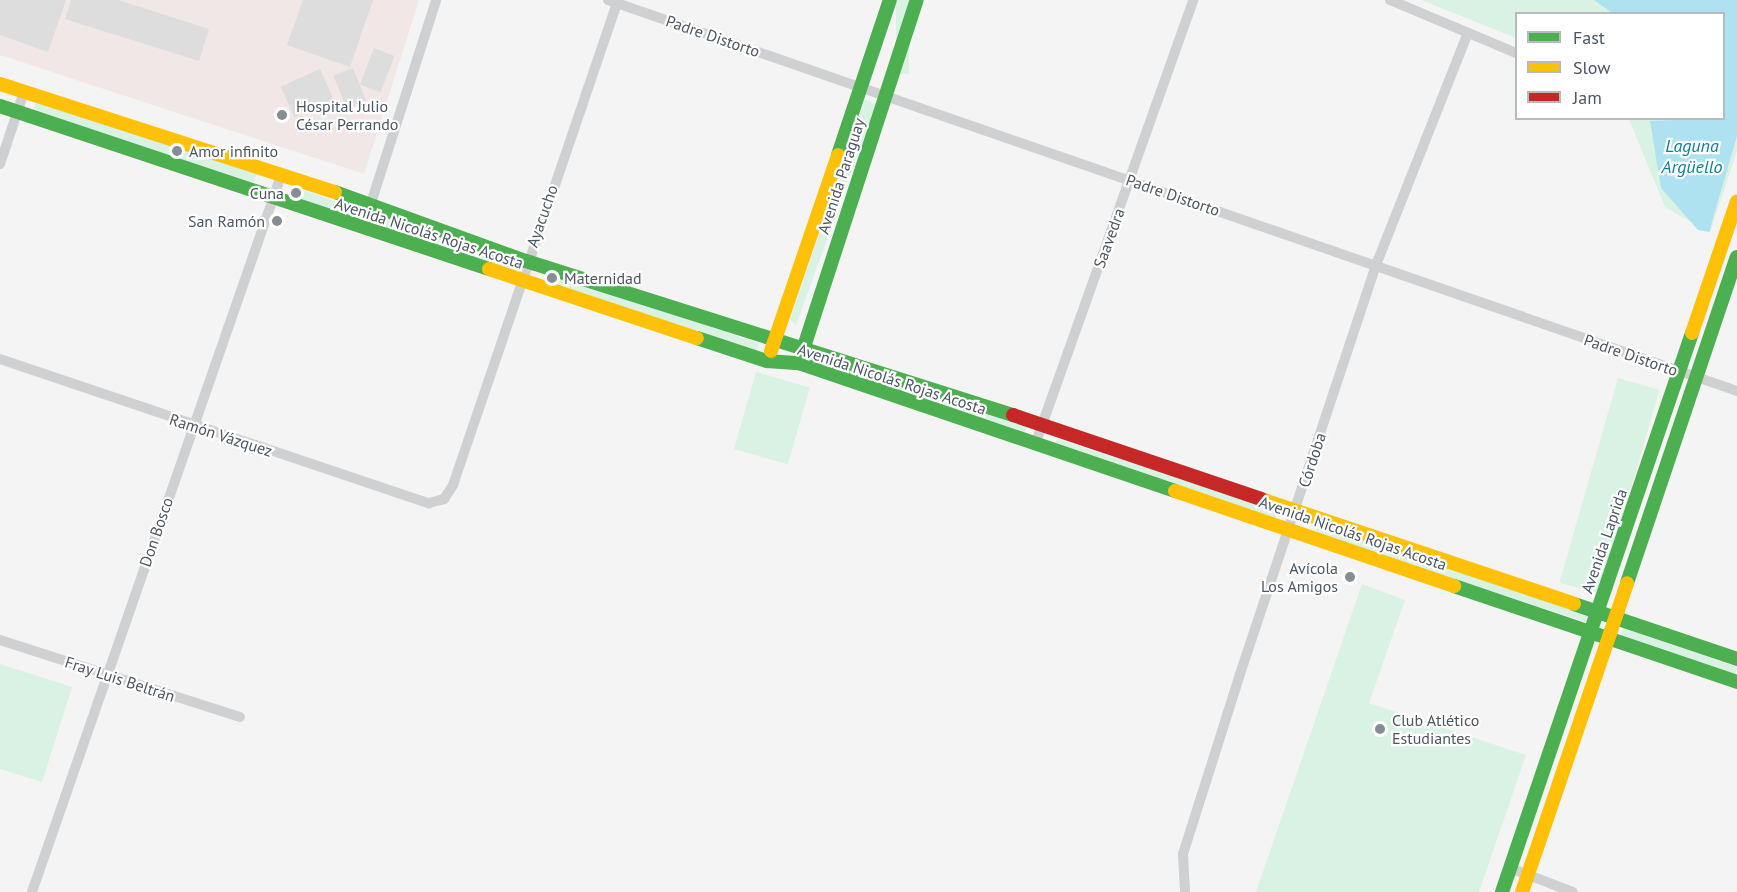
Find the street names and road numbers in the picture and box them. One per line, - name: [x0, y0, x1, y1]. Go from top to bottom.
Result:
- street label: Padre Distorto: [664, 11, 762, 61]
- street label: Avenida Paraguay: [813, 116, 869, 236]
- street label: Padre Distorto: [1124, 170, 1222, 220]
- street label: Ayacucho: [522, 182, 562, 250]
- street label: Avenida Nicolás Rojas Acosta: [332, 193, 526, 273]
- street label: Saavedra: [1089, 206, 1129, 270]
- street label: Padre Distorto: [1582, 330, 1680, 380]
- street label: Avenida Nicolás Rojas Acosta: [795, 339, 989, 419]
- street label: Ramón Vázquez: [167, 409, 275, 461]
- street label: Córdoba: [1294, 430, 1330, 490]
- street label: Avenida Laprida: [1577, 486, 1631, 596]
- street label: Avenida Nicolás Rojas Acosta: [1256, 492, 1450, 574]
- street label: Don Bosco: [135, 495, 177, 569]
- street label: Fray Luis Beltrán: [62, 652, 178, 706]

